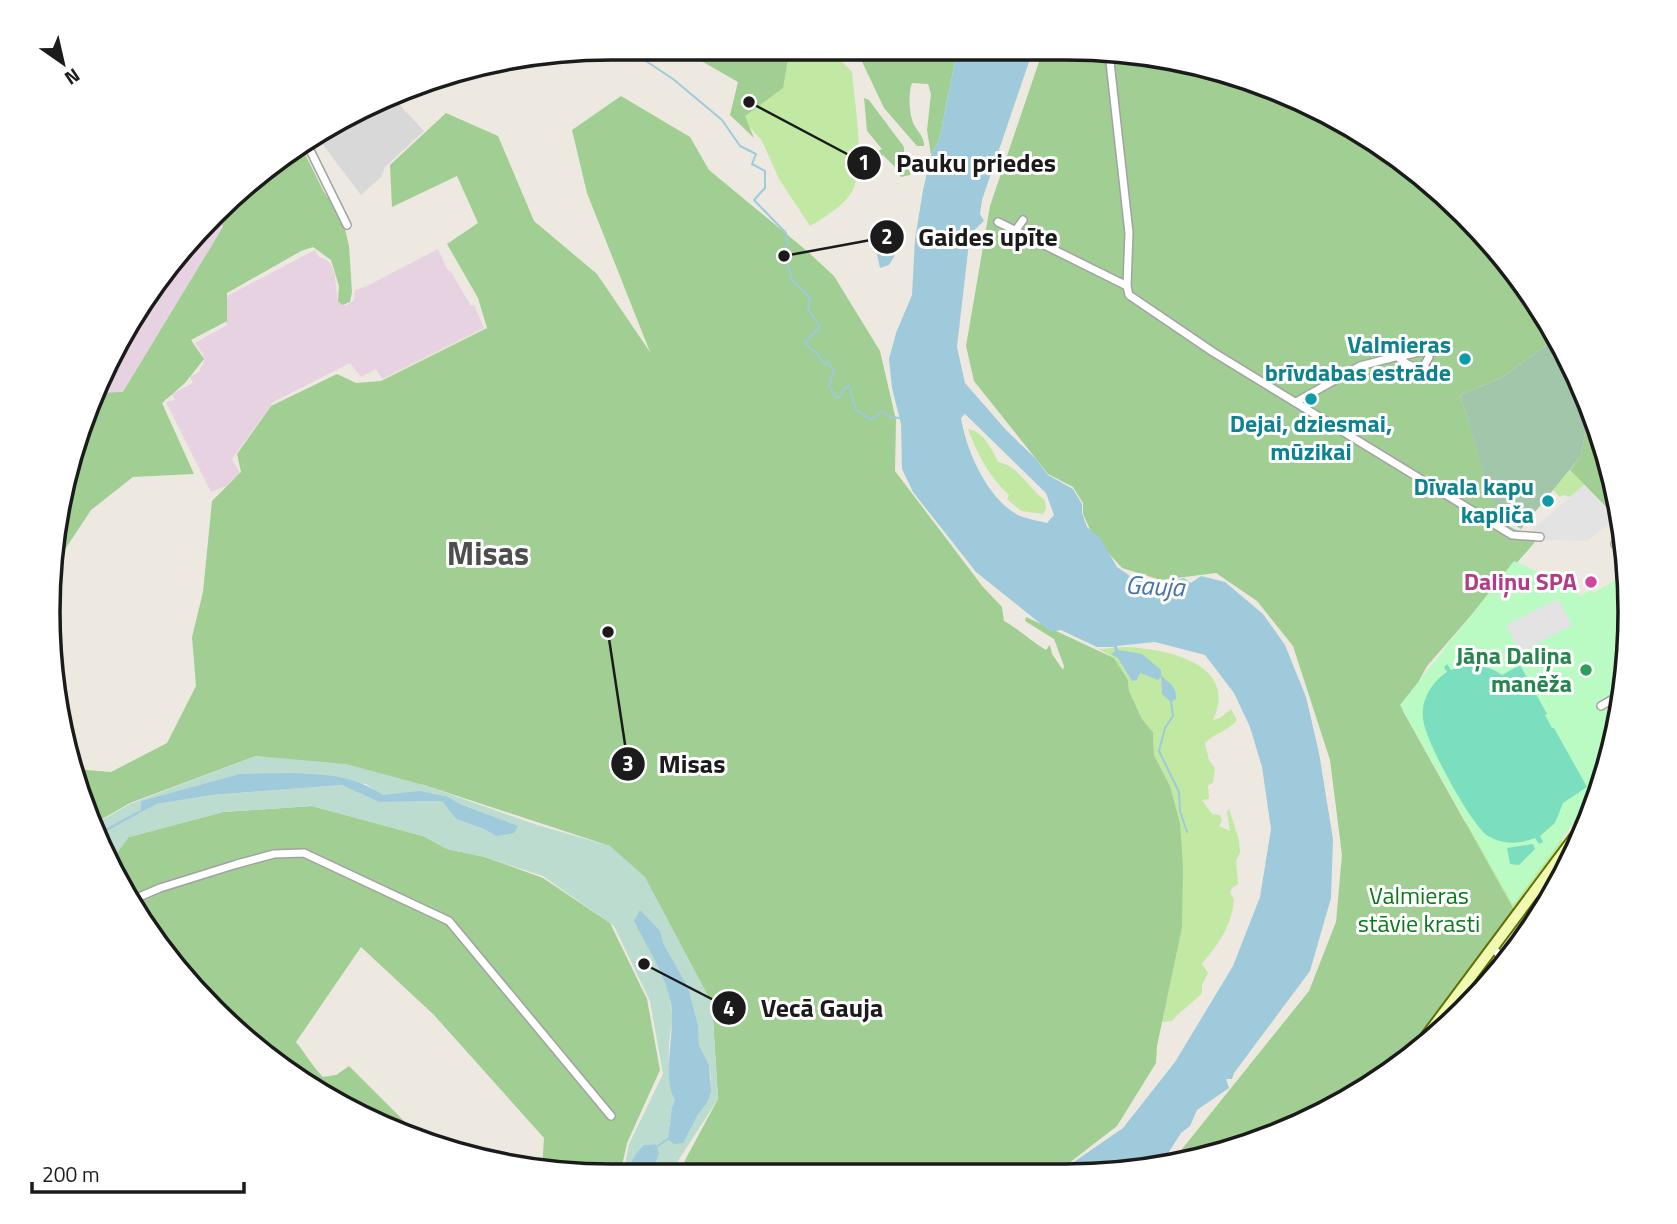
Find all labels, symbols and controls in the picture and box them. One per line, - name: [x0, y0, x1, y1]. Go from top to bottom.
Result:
- north arrow: [28, 28, 98, 98]
- text: N: [59, 62, 86, 93]
- callout: Pauku priedes: [847, 139, 1070, 186]
- text: Pauku priedes: [896, 143, 1056, 182]
- text: 1: [858, 146, 870, 178]
- callout: Gaides upīte: [869, 213, 1071, 260]
- text: Gaides upīte: [918, 217, 1058, 256]
- text: 2: [881, 220, 893, 252]
- place label: Valmieras brīvdabas estrāde: [1265, 326, 1451, 390]
- marker: Valmieras brīvdabas estrāde: [1457, 351, 1473, 367]
- marker: Dejai, dziesmai, mūzikai: [1303, 391, 1319, 407]
- place label: Dejai, dziesmai, mūzikai: [1230, 405, 1392, 469]
- place label: Dīvala kapu kapliča: [1413, 468, 1534, 532]
- marker: Dīvala kapu kapliča: [1540, 493, 1556, 509]
- district label: Misas: [447, 529, 529, 577]
- place label: Daliņu SPA: [1464, 563, 1578, 599]
- water label: Gauja: [1124, 564, 1188, 607]
- marker: Daliņu SPA: [1583, 574, 1599, 590]
- place label: Jāņa Daliņa manēža: [1456, 637, 1572, 701]
- marker: Jāņa Daliņa manēža: [1578, 662, 1594, 678]
- callout: Misas: [610, 740, 740, 787]
- text: Misas: [659, 744, 725, 783]
- text: 3: [622, 747, 634, 779]
- park label: Valmieras stāvie krasti: [1358, 877, 1480, 941]
- callout: Vecā Gauja: [712, 985, 897, 1032]
- text: Vecā Gauja: [761, 988, 883, 1027]
- text: 4: [723, 992, 735, 1024]
- scale bar: [32, 1150, 243, 1194]
- text: 200 m: [42, 1158, 99, 1190]

